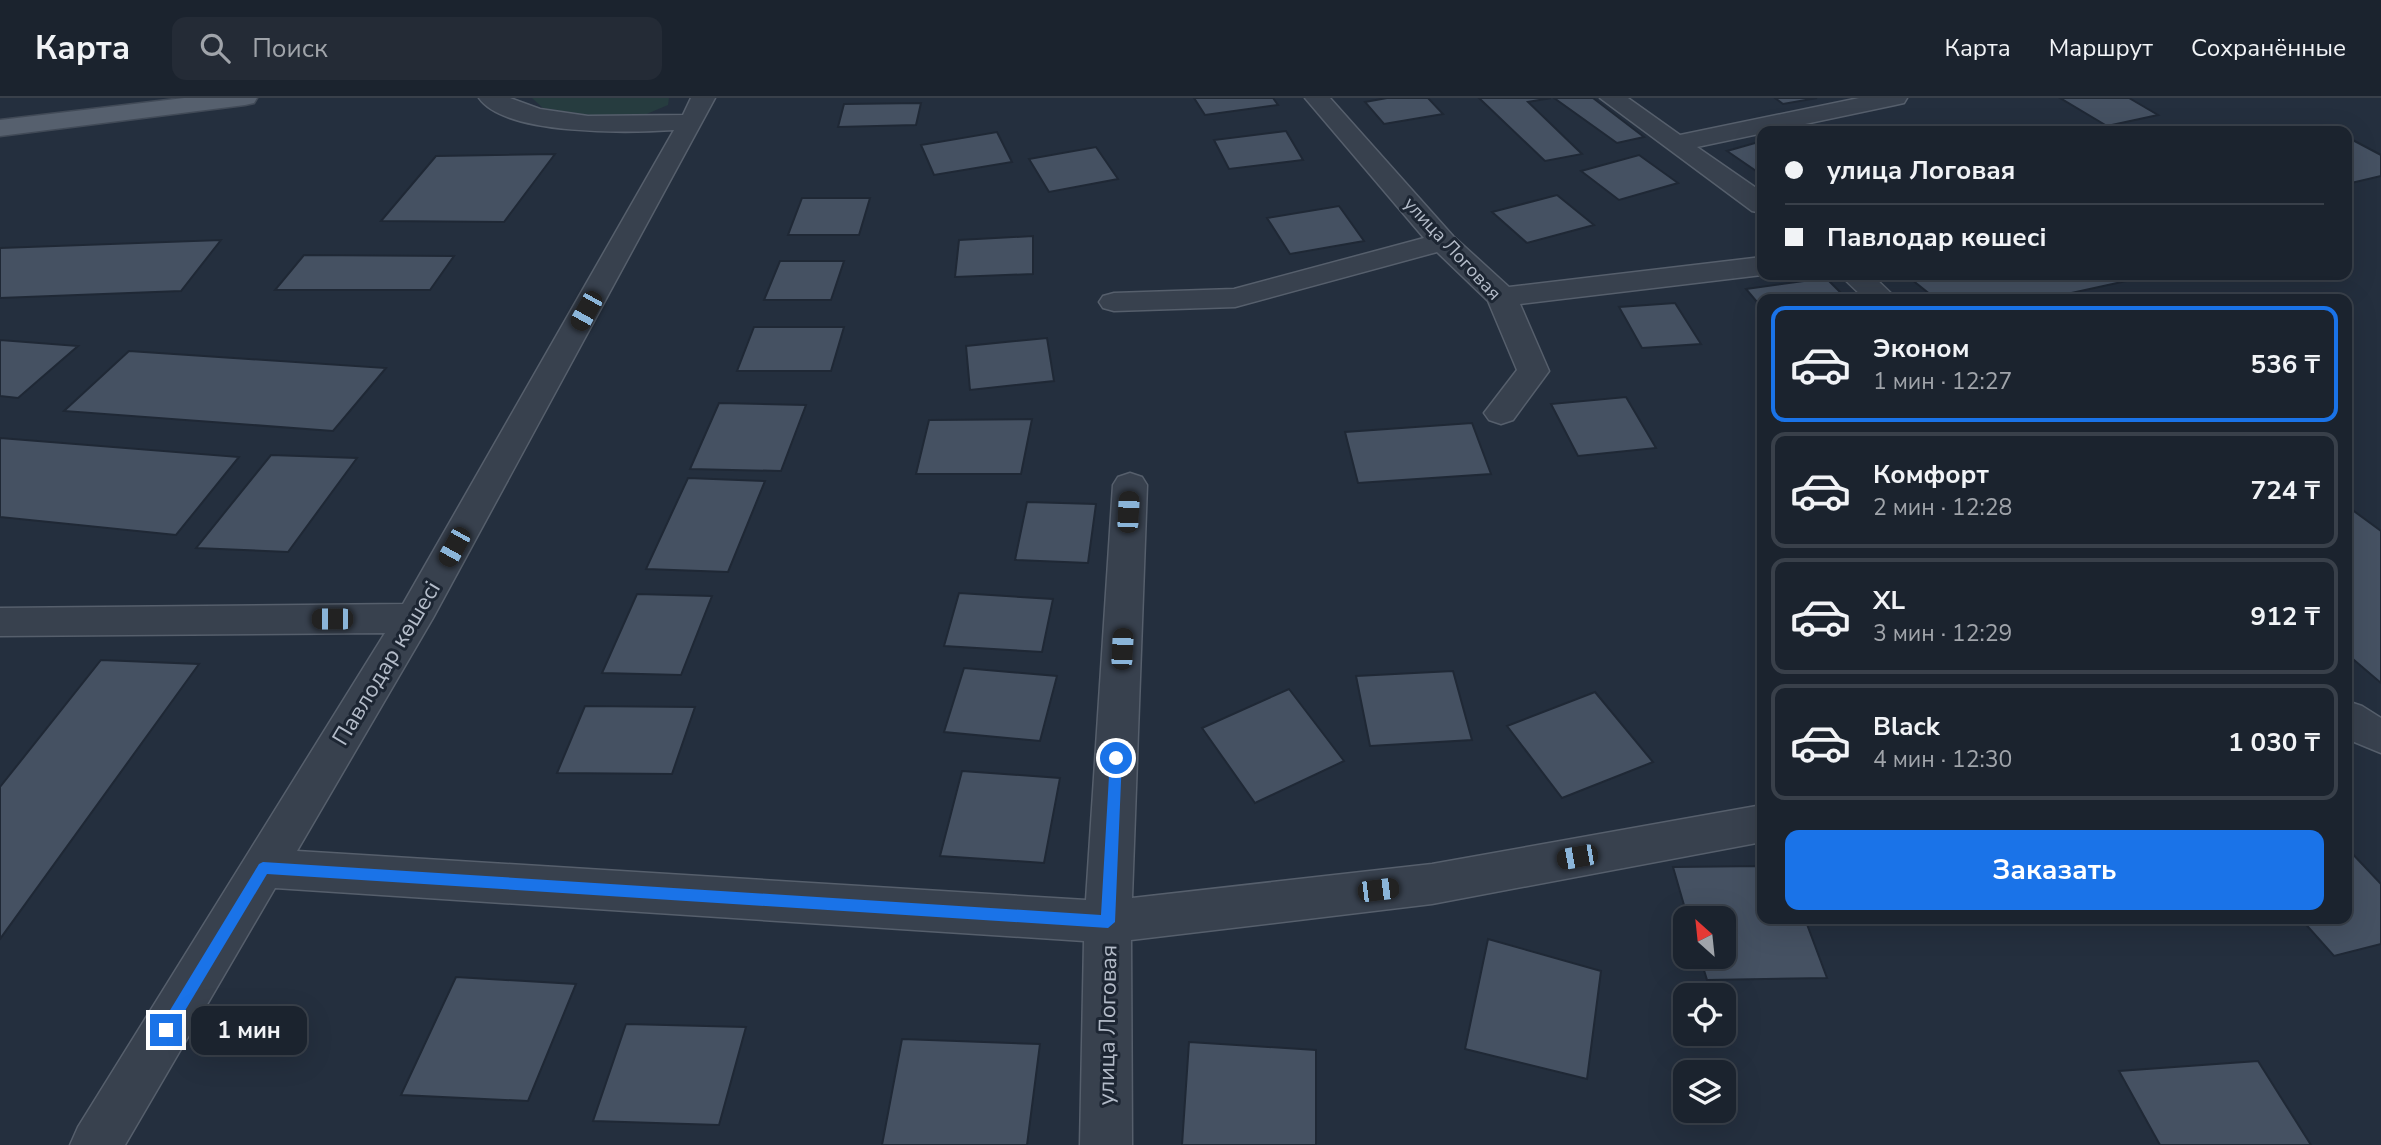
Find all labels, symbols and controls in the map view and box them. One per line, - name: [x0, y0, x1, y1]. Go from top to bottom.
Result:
- search box: [172, 17, 662, 80]
- text: Карта: [35, 26, 130, 71]
- icon: search: [196, 29, 234, 67]
- text: Поиск: [252, 31, 328, 66]
- text: Карта: [1945, 32, 2011, 64]
- text: Маршрут: [2049, 32, 2153, 64]
- text: Сохранённые: [2191, 32, 2346, 64]
- text: улица Логовая: [1827, 153, 2015, 188]
- street label: улица Логовая: [1398, 191, 1507, 306]
- text: Павлодар көшесі: [1827, 220, 2046, 255]
- car: [567, 288, 606, 334]
- text: Эконом: [1873, 331, 1970, 366]
- icon: car: [1789, 333, 1852, 396]
- text: 536 ₸: [2251, 347, 2320, 382]
- text: 1 мин · 12:27: [1873, 366, 2012, 397]
- text: Комфорт: [1873, 457, 1989, 492]
- icon: car: [1789, 459, 1852, 522]
- text: 724 ₸: [2251, 473, 2320, 508]
- car: [1117, 490, 1140, 534]
- text: 2 мин · 12:28: [1873, 492, 2012, 523]
- car: [435, 524, 474, 570]
- street label: Павлодар көшесі: [325, 575, 448, 751]
- text: XL: [1873, 583, 1905, 618]
- icon: car: [1789, 585, 1852, 648]
- text: 912 ₸: [2251, 599, 2320, 634]
- car: [312, 609, 354, 630]
- text: 3 мин · 12:29: [1873, 618, 2012, 649]
- car: [1111, 627, 1134, 671]
- text: Black: [1873, 709, 1940, 744]
- icon: car: [1789, 711, 1852, 774]
- text: 1 030 ₸: [2228, 725, 2320, 760]
- route start: [1100, 742, 1132, 774]
- text: 4 мин · 12:30: [1873, 744, 2012, 775]
- button: Заказать: [1785, 830, 2324, 910]
- car: [1555, 843, 1600, 871]
- car: [1356, 877, 1401, 903]
- north arrow: [1673, 906, 1736, 970]
- map controls: [1673, 906, 1736, 1123]
- street label: улица Логовая: [1091, 944, 1124, 1106]
- button: locate: [1673, 983, 1736, 1046]
- callout: 1 мин: [190, 1006, 306, 1054]
- route end: [150, 1014, 182, 1046]
- text: 1 мин: [217, 1015, 281, 1046]
- button: layers: [1673, 1060, 1736, 1123]

